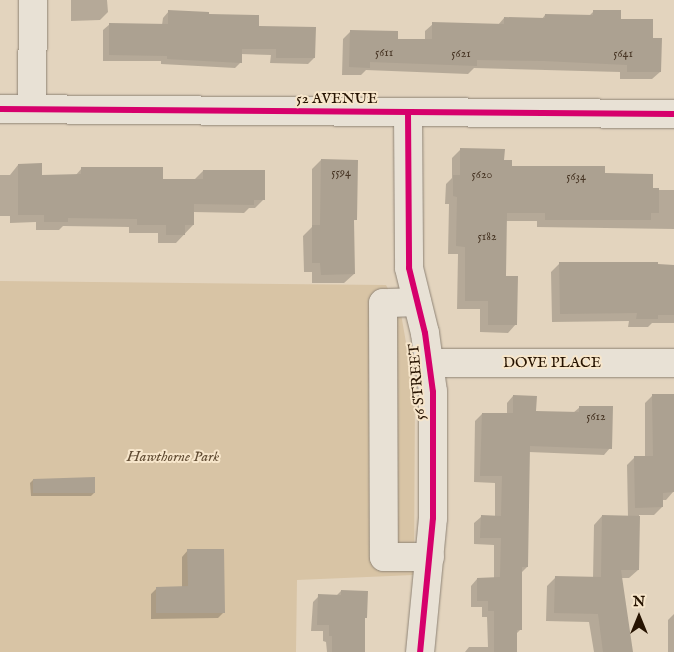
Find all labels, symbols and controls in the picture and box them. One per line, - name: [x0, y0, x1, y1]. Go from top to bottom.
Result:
- house number: 5611: [375, 46, 393, 60]
- house number: 5621: [451, 47, 471, 61]
- house number: 5641: [613, 47, 633, 61]
- street label: 52 AVENUE: [296, 90, 378, 108]
- house number: 5594: [331, 166, 351, 180]
- house number: 5620: [472, 168, 492, 182]
- house number: 5634: [566, 170, 586, 184]
- house number: 5182: [477, 230, 497, 244]
- street label: 56 STREET: [405, 343, 429, 421]
- street label: DOVE PLACE: [503, 354, 601, 372]
- house number: 5612: [586, 410, 606, 424]
- park label: Hawthorne Park: [127, 448, 219, 466]
- north arrow: [614, 592, 664, 642]
- text: N: [633, 593, 645, 611]

